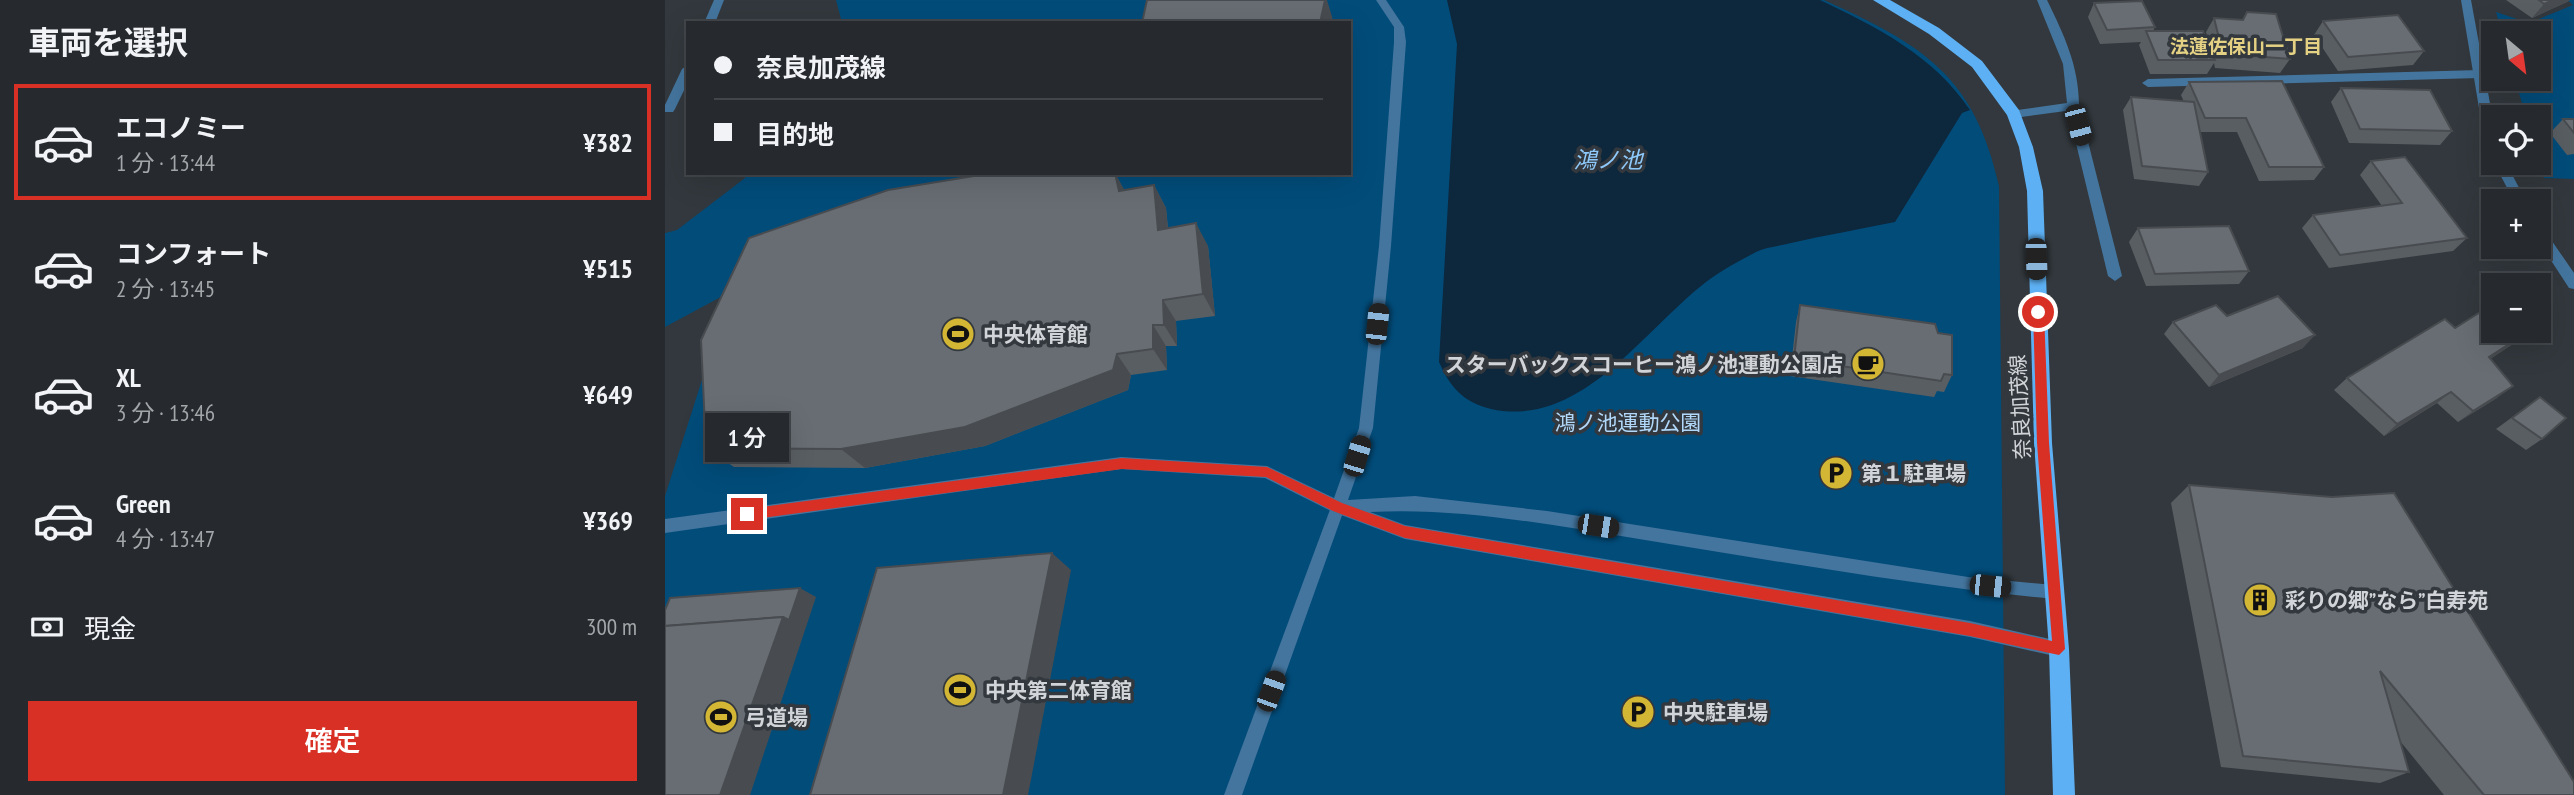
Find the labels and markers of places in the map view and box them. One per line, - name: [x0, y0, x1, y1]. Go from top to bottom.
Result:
- sports icon: 中央体育館: [939, 315, 977, 353]
- place label: 中央体育館: [983, 321, 1088, 348]
- cafe icon: スターバックスコーヒー鴻ノ池運動公園店: [1849, 345, 1887, 383]
- place label: スターバックスコーヒー鴻ノ池運動公園店: [1445, 351, 1843, 378]
- parking icon: 第１駐車場: [1817, 454, 1855, 492]
- place label: 第１駐車場: [1861, 460, 1966, 487]
- building icon: 彩りの郷”なら”白寿苑: [2241, 581, 2279, 619]
- place label: 彩りの郷”なら”白寿苑: [2285, 587, 2488, 614]
- sports icon: 中央第二体育館: [941, 671, 979, 709]
- place label: 中央第二体育館: [985, 677, 1132, 704]
- parking icon: 中央駐車場: [1619, 693, 1657, 731]
- sports icon: 弓道場: [702, 698, 740, 736]
- place label: 中央駐車場: [1663, 699, 1768, 726]
- place label: 弓道場: [745, 704, 808, 731]

